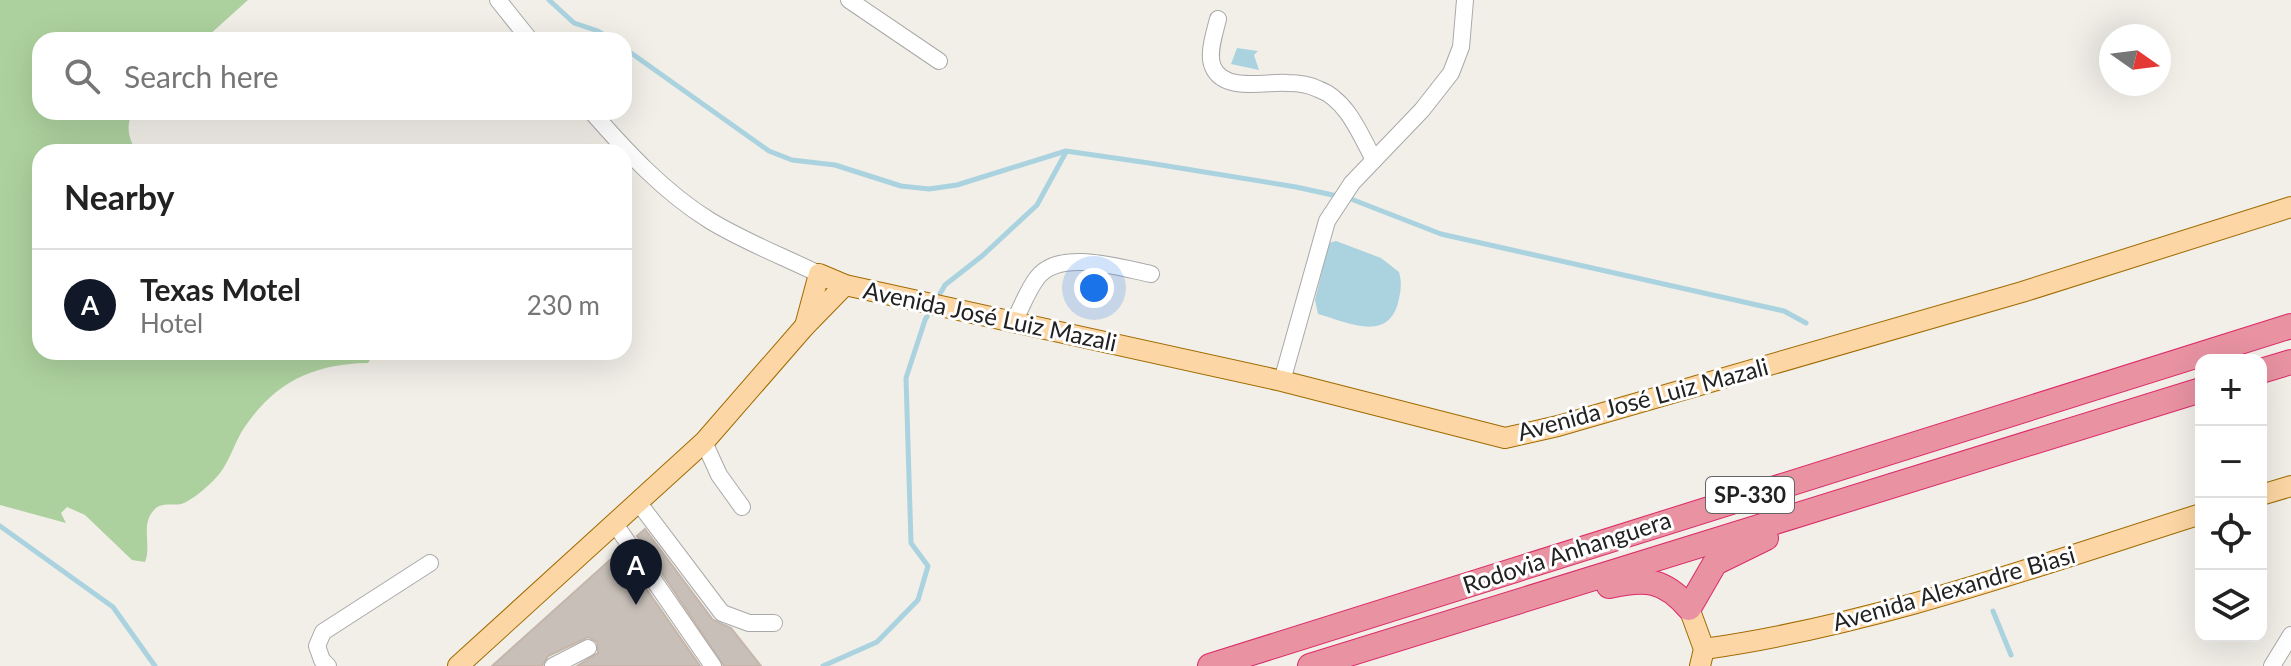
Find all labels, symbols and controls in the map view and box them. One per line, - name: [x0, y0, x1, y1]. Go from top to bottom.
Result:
- north arrow: [2099, 24, 2171, 96]
- search box: [32, 32, 632, 120]
- icon: search: [60, 54, 104, 98]
- text: Search here: [124, 58, 279, 94]
- text: Nearby: [64, 176, 175, 217]
- your location: [1074, 268, 1114, 308]
- text: Texas Motel: [140, 271, 301, 307]
- street label: Avenida José Luiz Mazali: [861, 274, 1120, 357]
- text: A: [81, 289, 99, 321]
- text: 230 m: [527, 289, 600, 321]
- text: Hotel: [140, 307, 203, 339]
- street label: Avenida José Luiz Mazali: [1514, 351, 1771, 446]
- map controls: [2195, 354, 2267, 642]
- button: +: [2195, 354, 2267, 426]
- button: −: [2195, 426, 2267, 498]
- road number: SP-330: [1706, 477, 1794, 513]
- button: locate: [2195, 498, 2267, 570]
- street label: Rodovia Anhanguera: [1459, 504, 1674, 599]
- pin: A: [610, 539, 662, 605]
- street label: Avenida Alexandre Biasi: [1829, 539, 2078, 636]
- button: layers: [2195, 570, 2267, 642]

